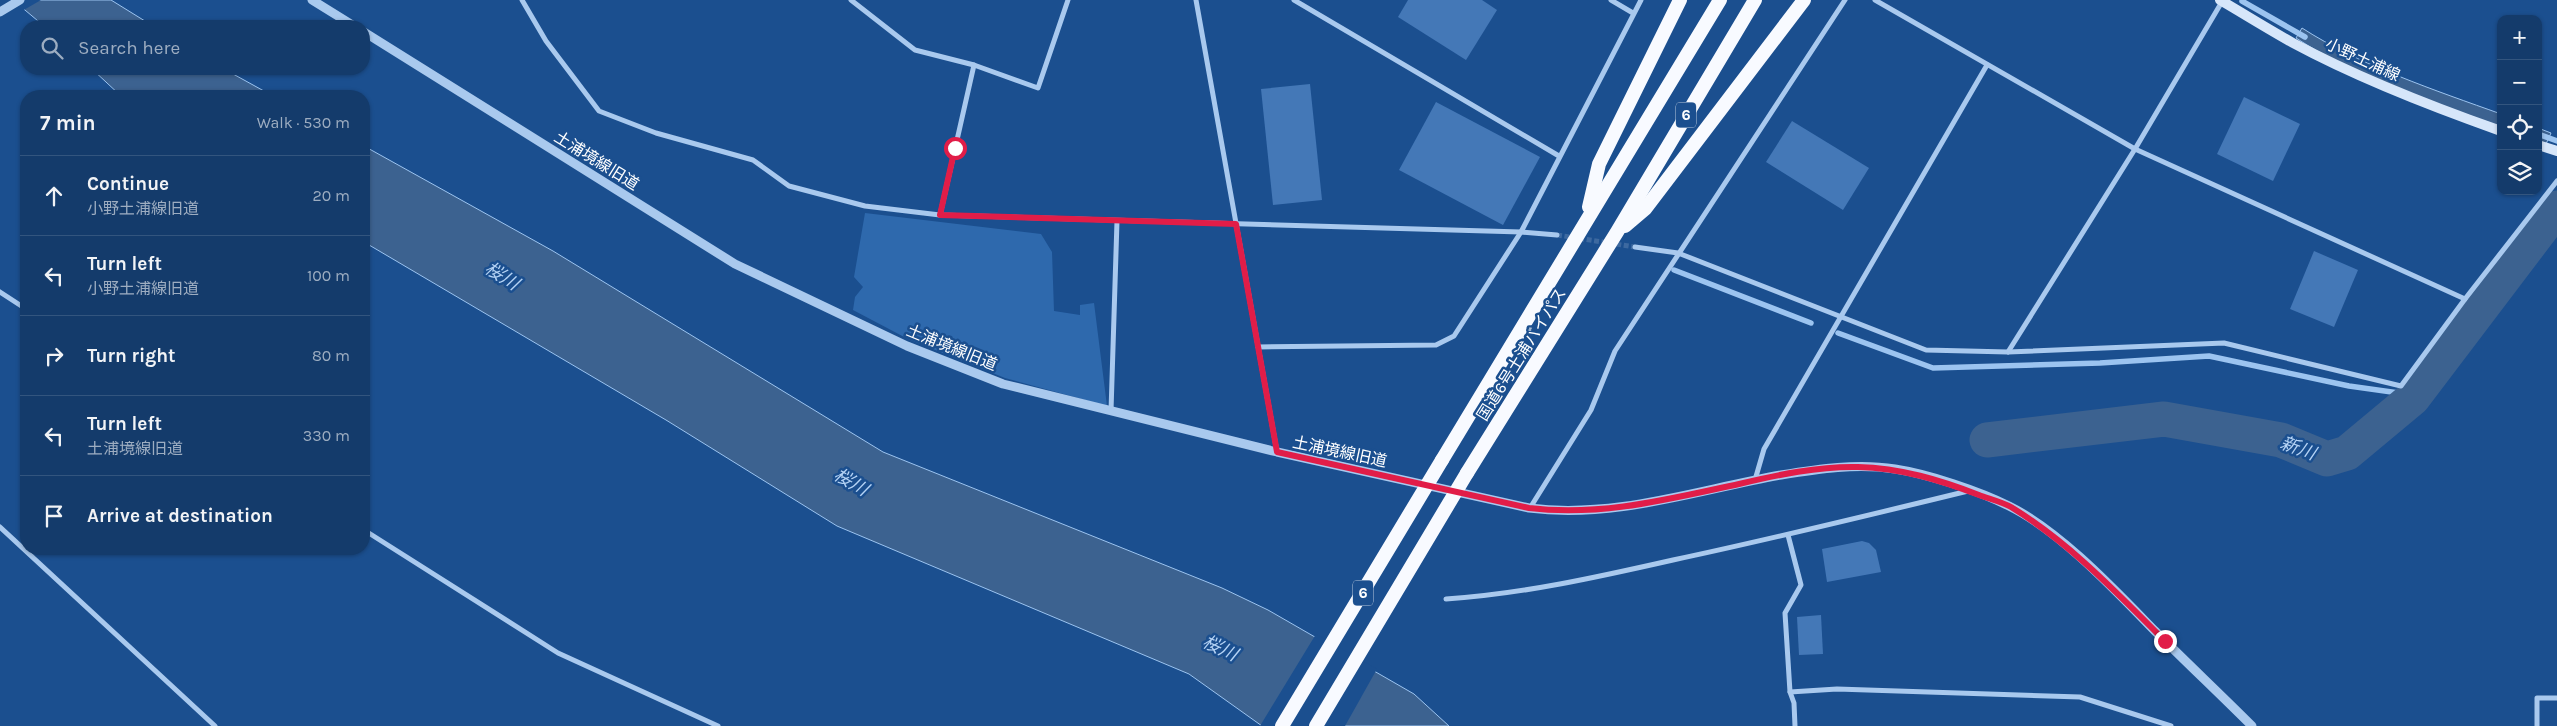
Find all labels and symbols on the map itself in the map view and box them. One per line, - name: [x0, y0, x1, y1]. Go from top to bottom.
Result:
- street label: 小野土浦線: [2323, 34, 2403, 85]
- road number: 6: [1676, 102, 1696, 128]
- street label: 土浦境線旧道: [551, 127, 642, 194]
- route start: [944, 137, 967, 160]
- water label: 桜川: [481, 257, 525, 296]
- street label: 国道6号土浦バイパス: [1473, 284, 1570, 424]
- street label: 土浦境線旧道: [904, 321, 1000, 374]
- street label: 土浦境線旧道: [1291, 432, 1389, 471]
- water label: 新川: [2277, 432, 2321, 465]
- water label: 桜川: [830, 463, 874, 502]
- road number: 6: [1353, 580, 1373, 606]
- water label: 桜川: [1199, 630, 1243, 666]
- route end: [2154, 630, 2177, 653]

